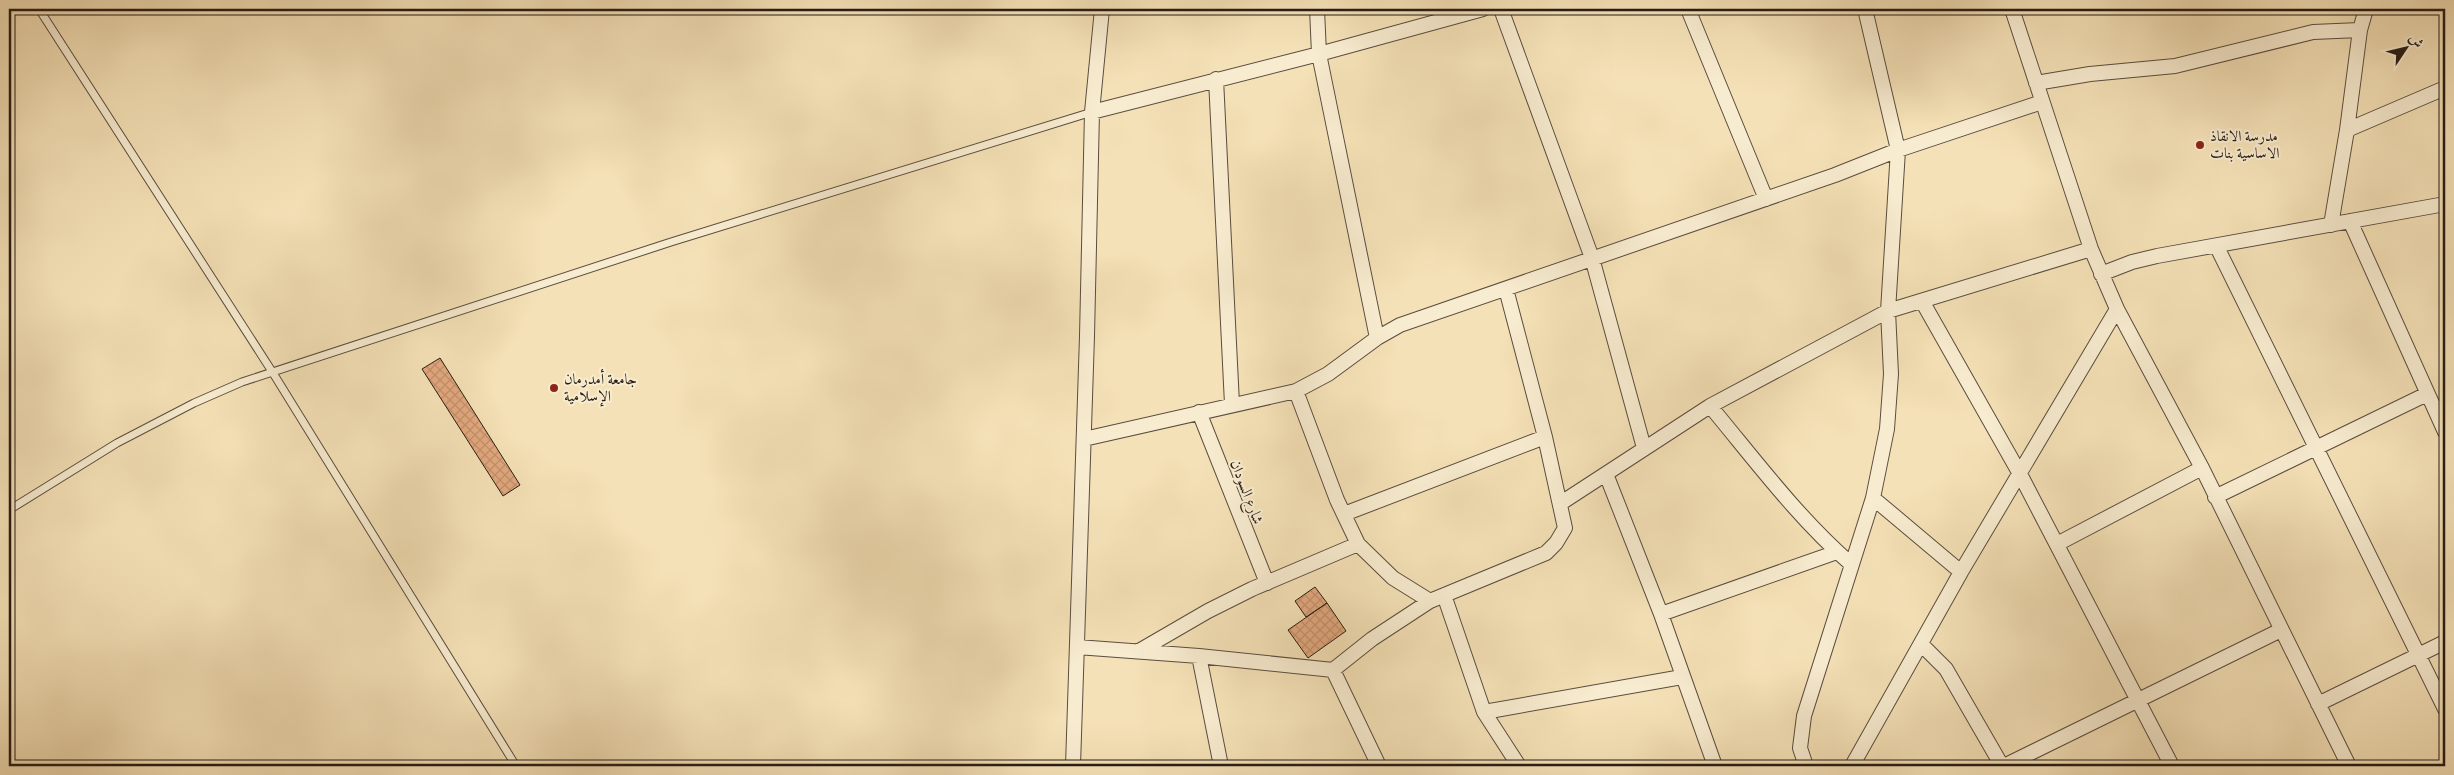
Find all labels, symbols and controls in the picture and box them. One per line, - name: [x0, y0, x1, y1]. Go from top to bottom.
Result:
- north arrow: [2382, 22, 2432, 72]
- text: ش: [2404, 30, 2427, 52]
- place label: مدرسة الانقاذ الاساسية بنات: [2210, 127, 2280, 163]
- marker: مدرسة الانقاذ الاساسية بنات: [2194, 139, 2206, 151]
- place label: جامعة أمدرمان الإسلامية: [564, 368, 637, 407]
- marker: جامعة أمدرمان الإسلامية: [548, 382, 560, 394]
- street label: شارع السودان: [1223, 457, 1267, 528]

